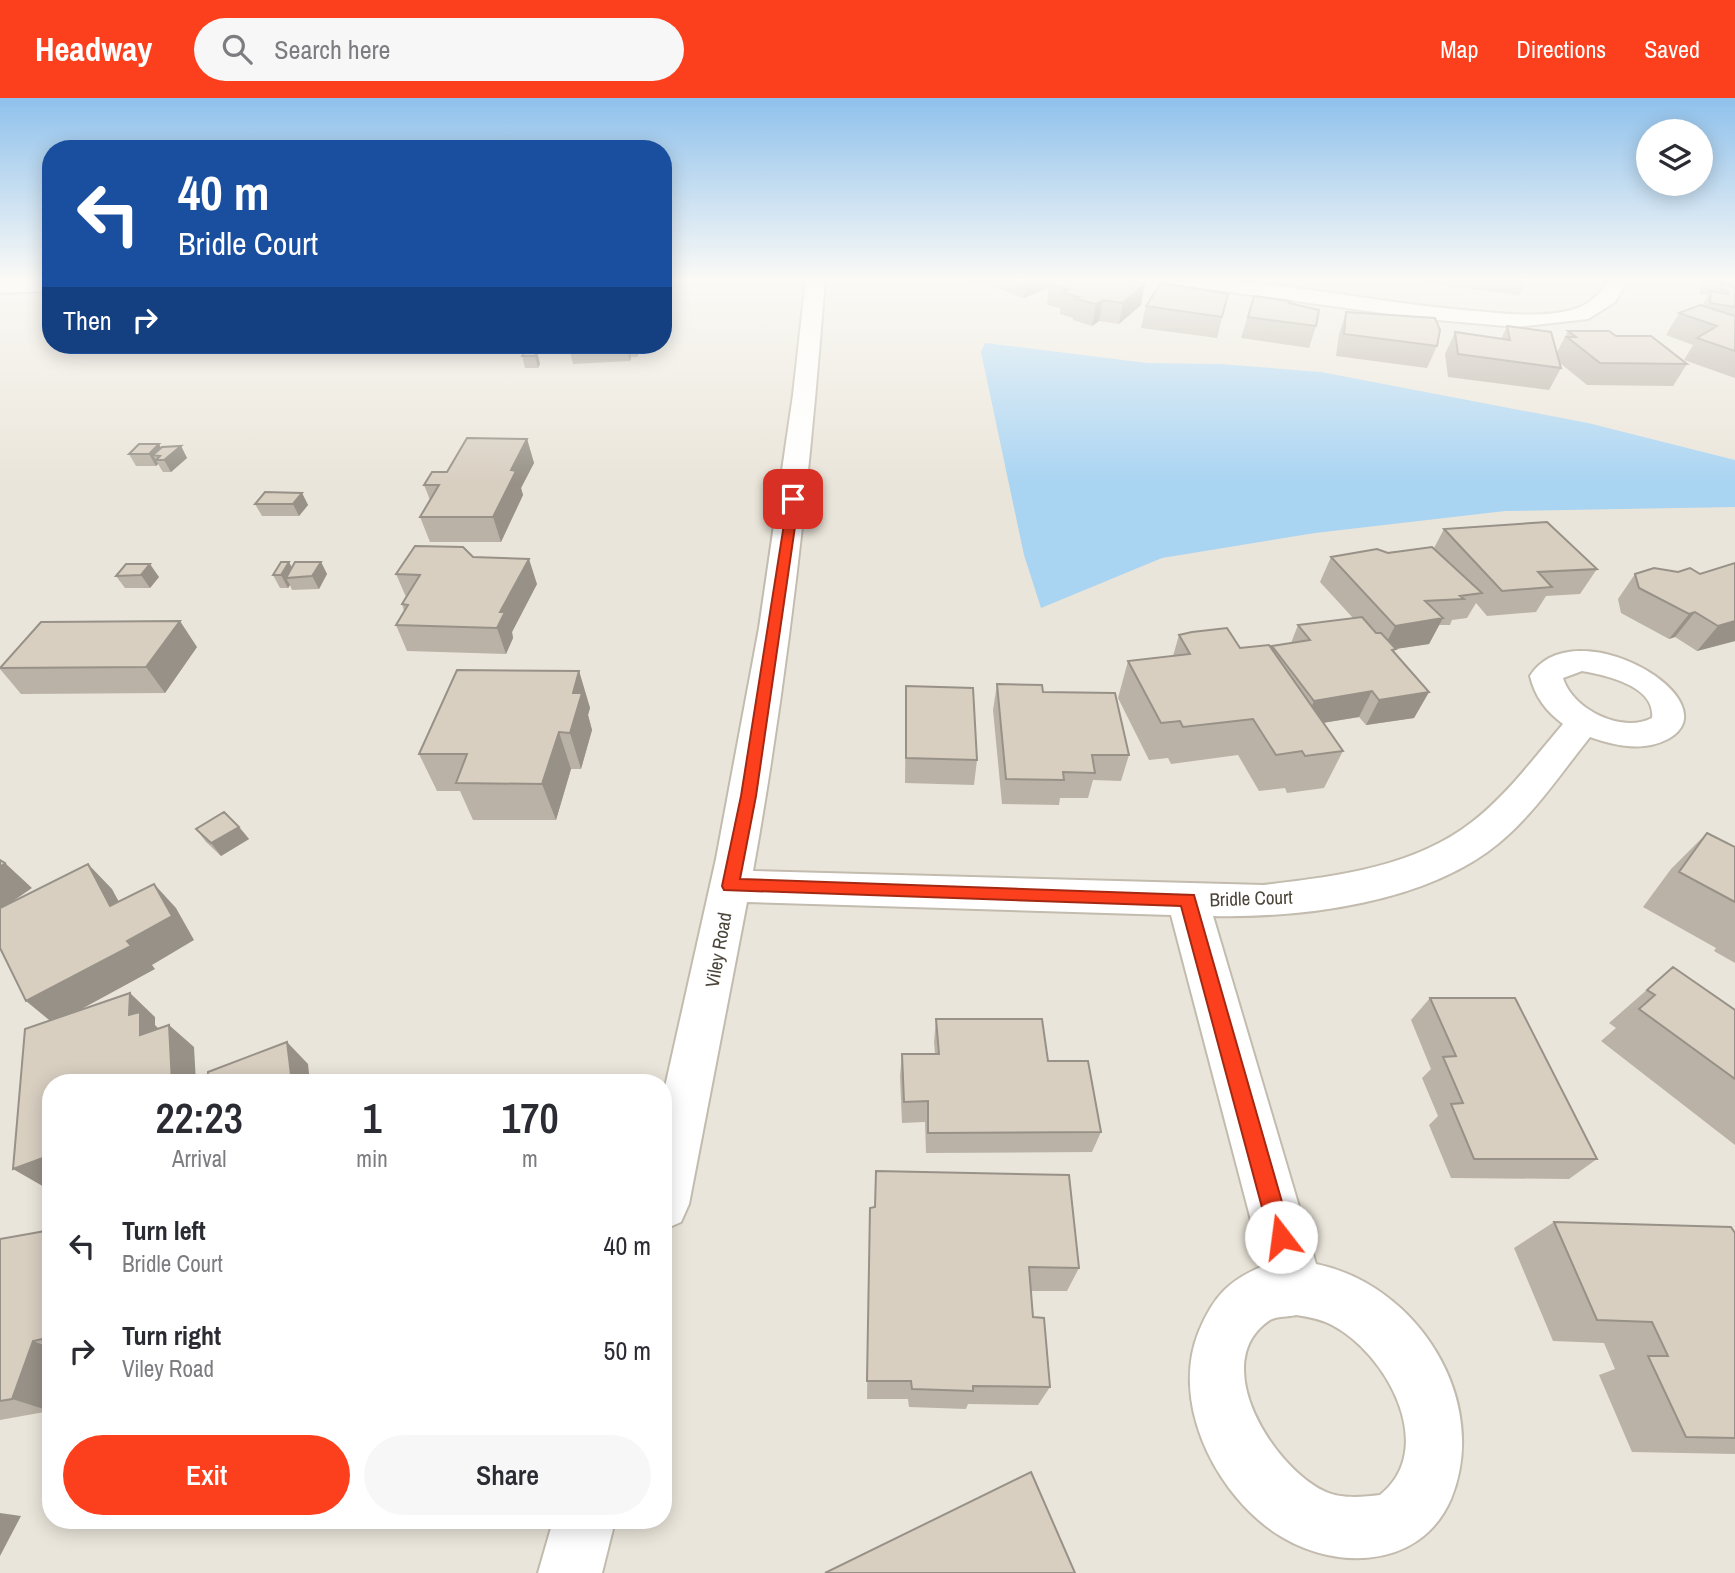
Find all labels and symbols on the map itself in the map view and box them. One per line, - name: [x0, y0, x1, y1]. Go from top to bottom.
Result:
- pin: [763, 469, 823, 529]
- street label: Bridle Court: [1209, 884, 1294, 912]
- street label: Viley Road: [699, 910, 737, 990]
- position arrow: [1244, 1200, 1318, 1274]

